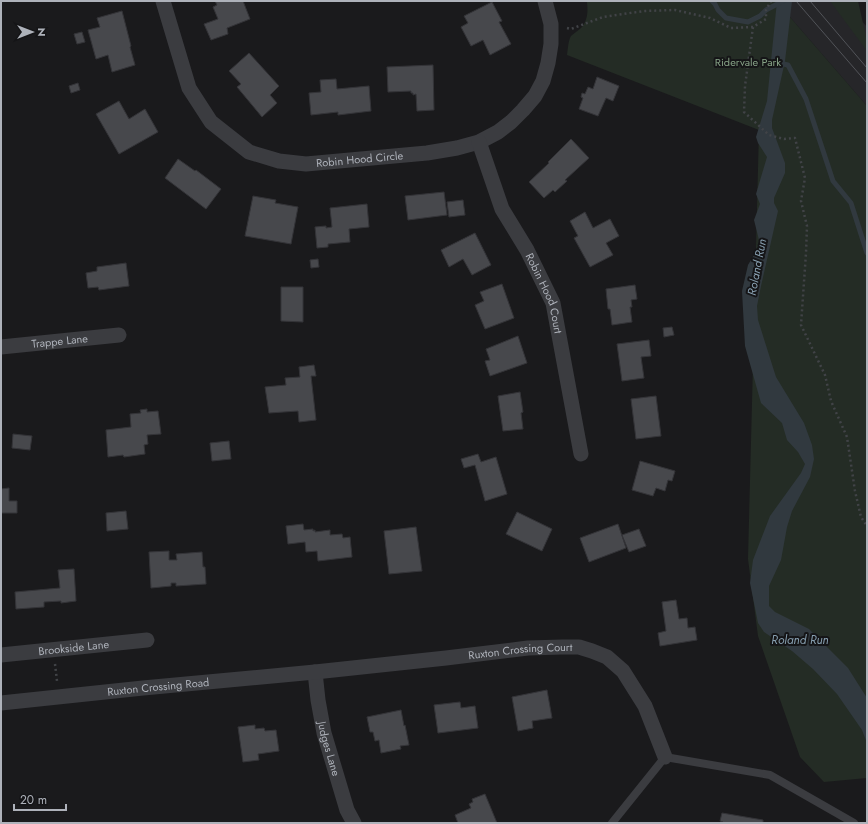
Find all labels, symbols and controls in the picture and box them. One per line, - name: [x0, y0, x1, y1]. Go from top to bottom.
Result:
- north arrow: [12, 12, 52, 52]
- text: N: [34, 28, 50, 36]
- park label: Ridervale Park: [715, 54, 781, 70]
- street label: Robin Hood Circle: [315, 147, 404, 171]
- water label: Roland Run: [743, 237, 771, 297]
- street label: Robin Hood Court: [522, 250, 567, 335]
- street label: Trappe Lane: [31, 330, 89, 352]
- water label: Roland Run: [771, 631, 829, 649]
- street label: Brookside Lane: [38, 636, 110, 659]
- street label: Ruxton Crossing Court: [467, 639, 573, 663]
- street label: Ruxton Crossing Road: [106, 674, 210, 700]
- street label: Judges Lane: [314, 718, 344, 778]
- scale bar: [14, 786, 66, 812]
- text: 20 m: [20, 791, 47, 809]

